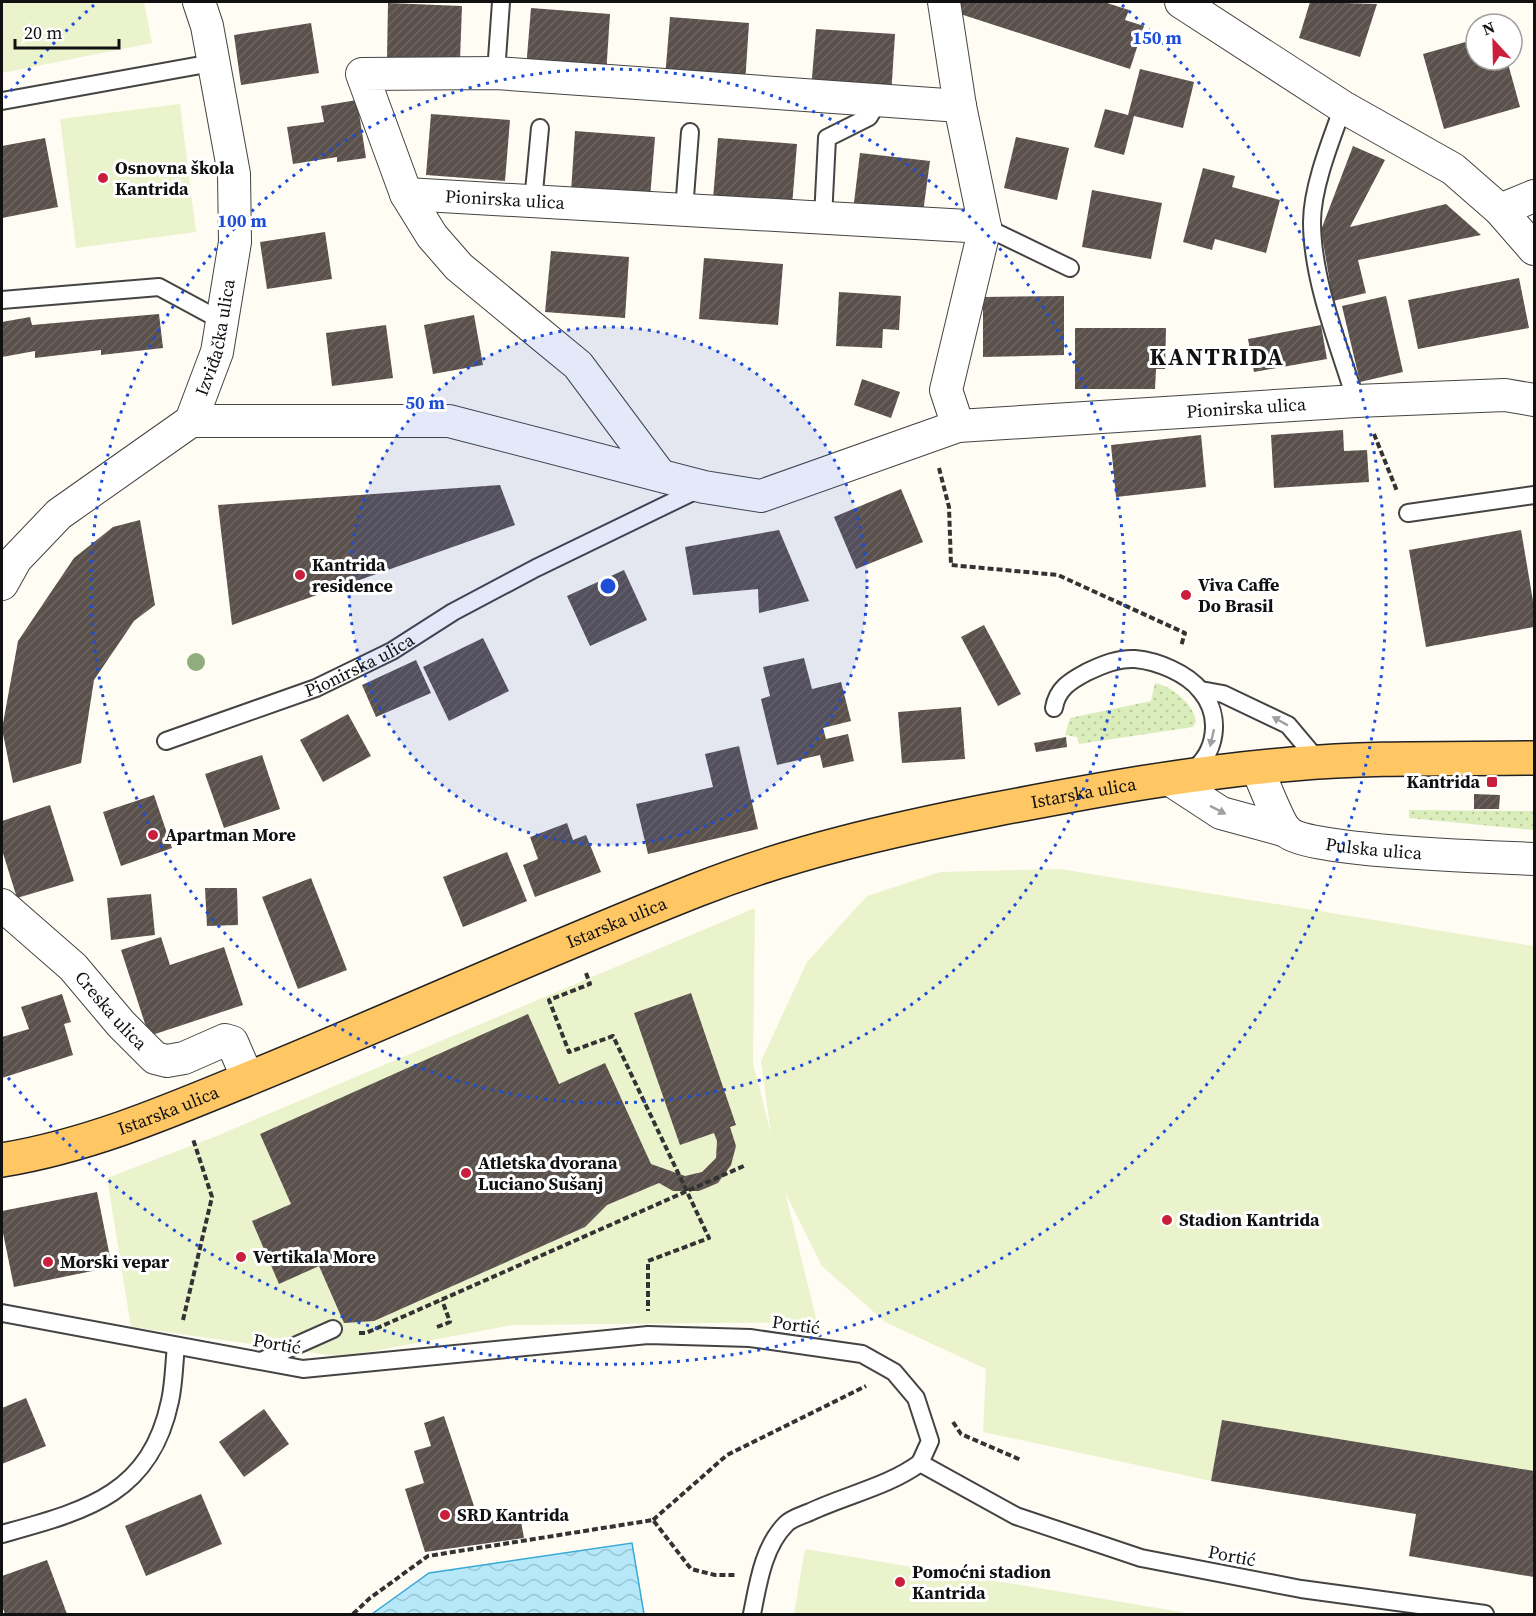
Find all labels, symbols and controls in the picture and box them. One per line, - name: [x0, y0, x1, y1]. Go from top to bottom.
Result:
- scale bar: [15, 12, 118, 50]
- north arrow: [1464, 12, 1524, 72]
- text: N: [1479, 16, 1498, 40]
- text: 20 m: [24, 20, 62, 45]
- text: 150 m: [1132, 25, 1182, 50]
- place label: Osnovna škola Kantrida: [115, 155, 235, 201]
- marker: Osnovna škola Kantrida: [96, 171, 110, 185]
- street label: Pionirska ulica: [444, 183, 566, 215]
- text: 100 m: [217, 208, 267, 233]
- street label: Izviđačka ulica: [189, 276, 241, 399]
- district label: KANTRIDA: [1150, 340, 1284, 373]
- text: 50 m: [405, 390, 445, 415]
- street label: Pionirska ulica: [1186, 391, 1308, 424]
- place label: Kantrida residence: [312, 552, 393, 598]
- marker: Kantrida residence: [293, 568, 307, 582]
- place label: Viva Caffe Do Brasil: [1198, 572, 1279, 618]
- centre of rings: [598, 576, 618, 596]
- marker: Viva Caffe Do Brasil: [1179, 588, 1193, 602]
- street label: Pionirska ulica: [301, 626, 420, 703]
- one-way arrow: [1271, 716, 1288, 726]
- one-way arrow: [1206, 729, 1216, 748]
- place label: Kantrida: [1407, 769, 1480, 794]
- street label: Istarska ulica: [1029, 771, 1139, 814]
- marker: Kantrida: [1485, 775, 1499, 789]
- one-way arrow: [1210, 806, 1227, 815]
- place label: Apartman More: [165, 822, 296, 847]
- marker: Apartman More: [146, 828, 160, 842]
- street label: Pulska ulica: [1324, 831, 1424, 865]
- street label: Istarska ulica: [562, 890, 671, 954]
- street label: Creska ulica: [69, 965, 154, 1056]
- street label: Istarska ulica: [114, 1079, 223, 1141]
- place label: Atletska dvorana Luciano Sušanj: [478, 1150, 618, 1196]
- marker: Atletska dvorana Luciano Sušanj: [459, 1166, 473, 1180]
- place label: Stadion Kantrida: [1179, 1207, 1320, 1232]
- marker: Stadion Kantrida: [1160, 1213, 1174, 1227]
- place label: Vertikala More: [253, 1244, 376, 1269]
- place label: Morski vepar: [60, 1249, 170, 1274]
- marker: Vertikala More: [234, 1250, 248, 1264]
- marker: Morski vepar: [41, 1255, 55, 1269]
- street label: Portić: [771, 1309, 822, 1340]
- street label: Portić: [251, 1327, 303, 1360]
- place label: SRD Kantrida: [457, 1502, 569, 1527]
- marker: SRD Kantrida: [438, 1508, 452, 1522]
- street label: Portić: [1206, 1539, 1258, 1572]
- place label: Pomoćni stadion Kantrida: [912, 1559, 1051, 1605]
- marker: Pomoćni stadion Kantrida: [893, 1575, 907, 1589]

